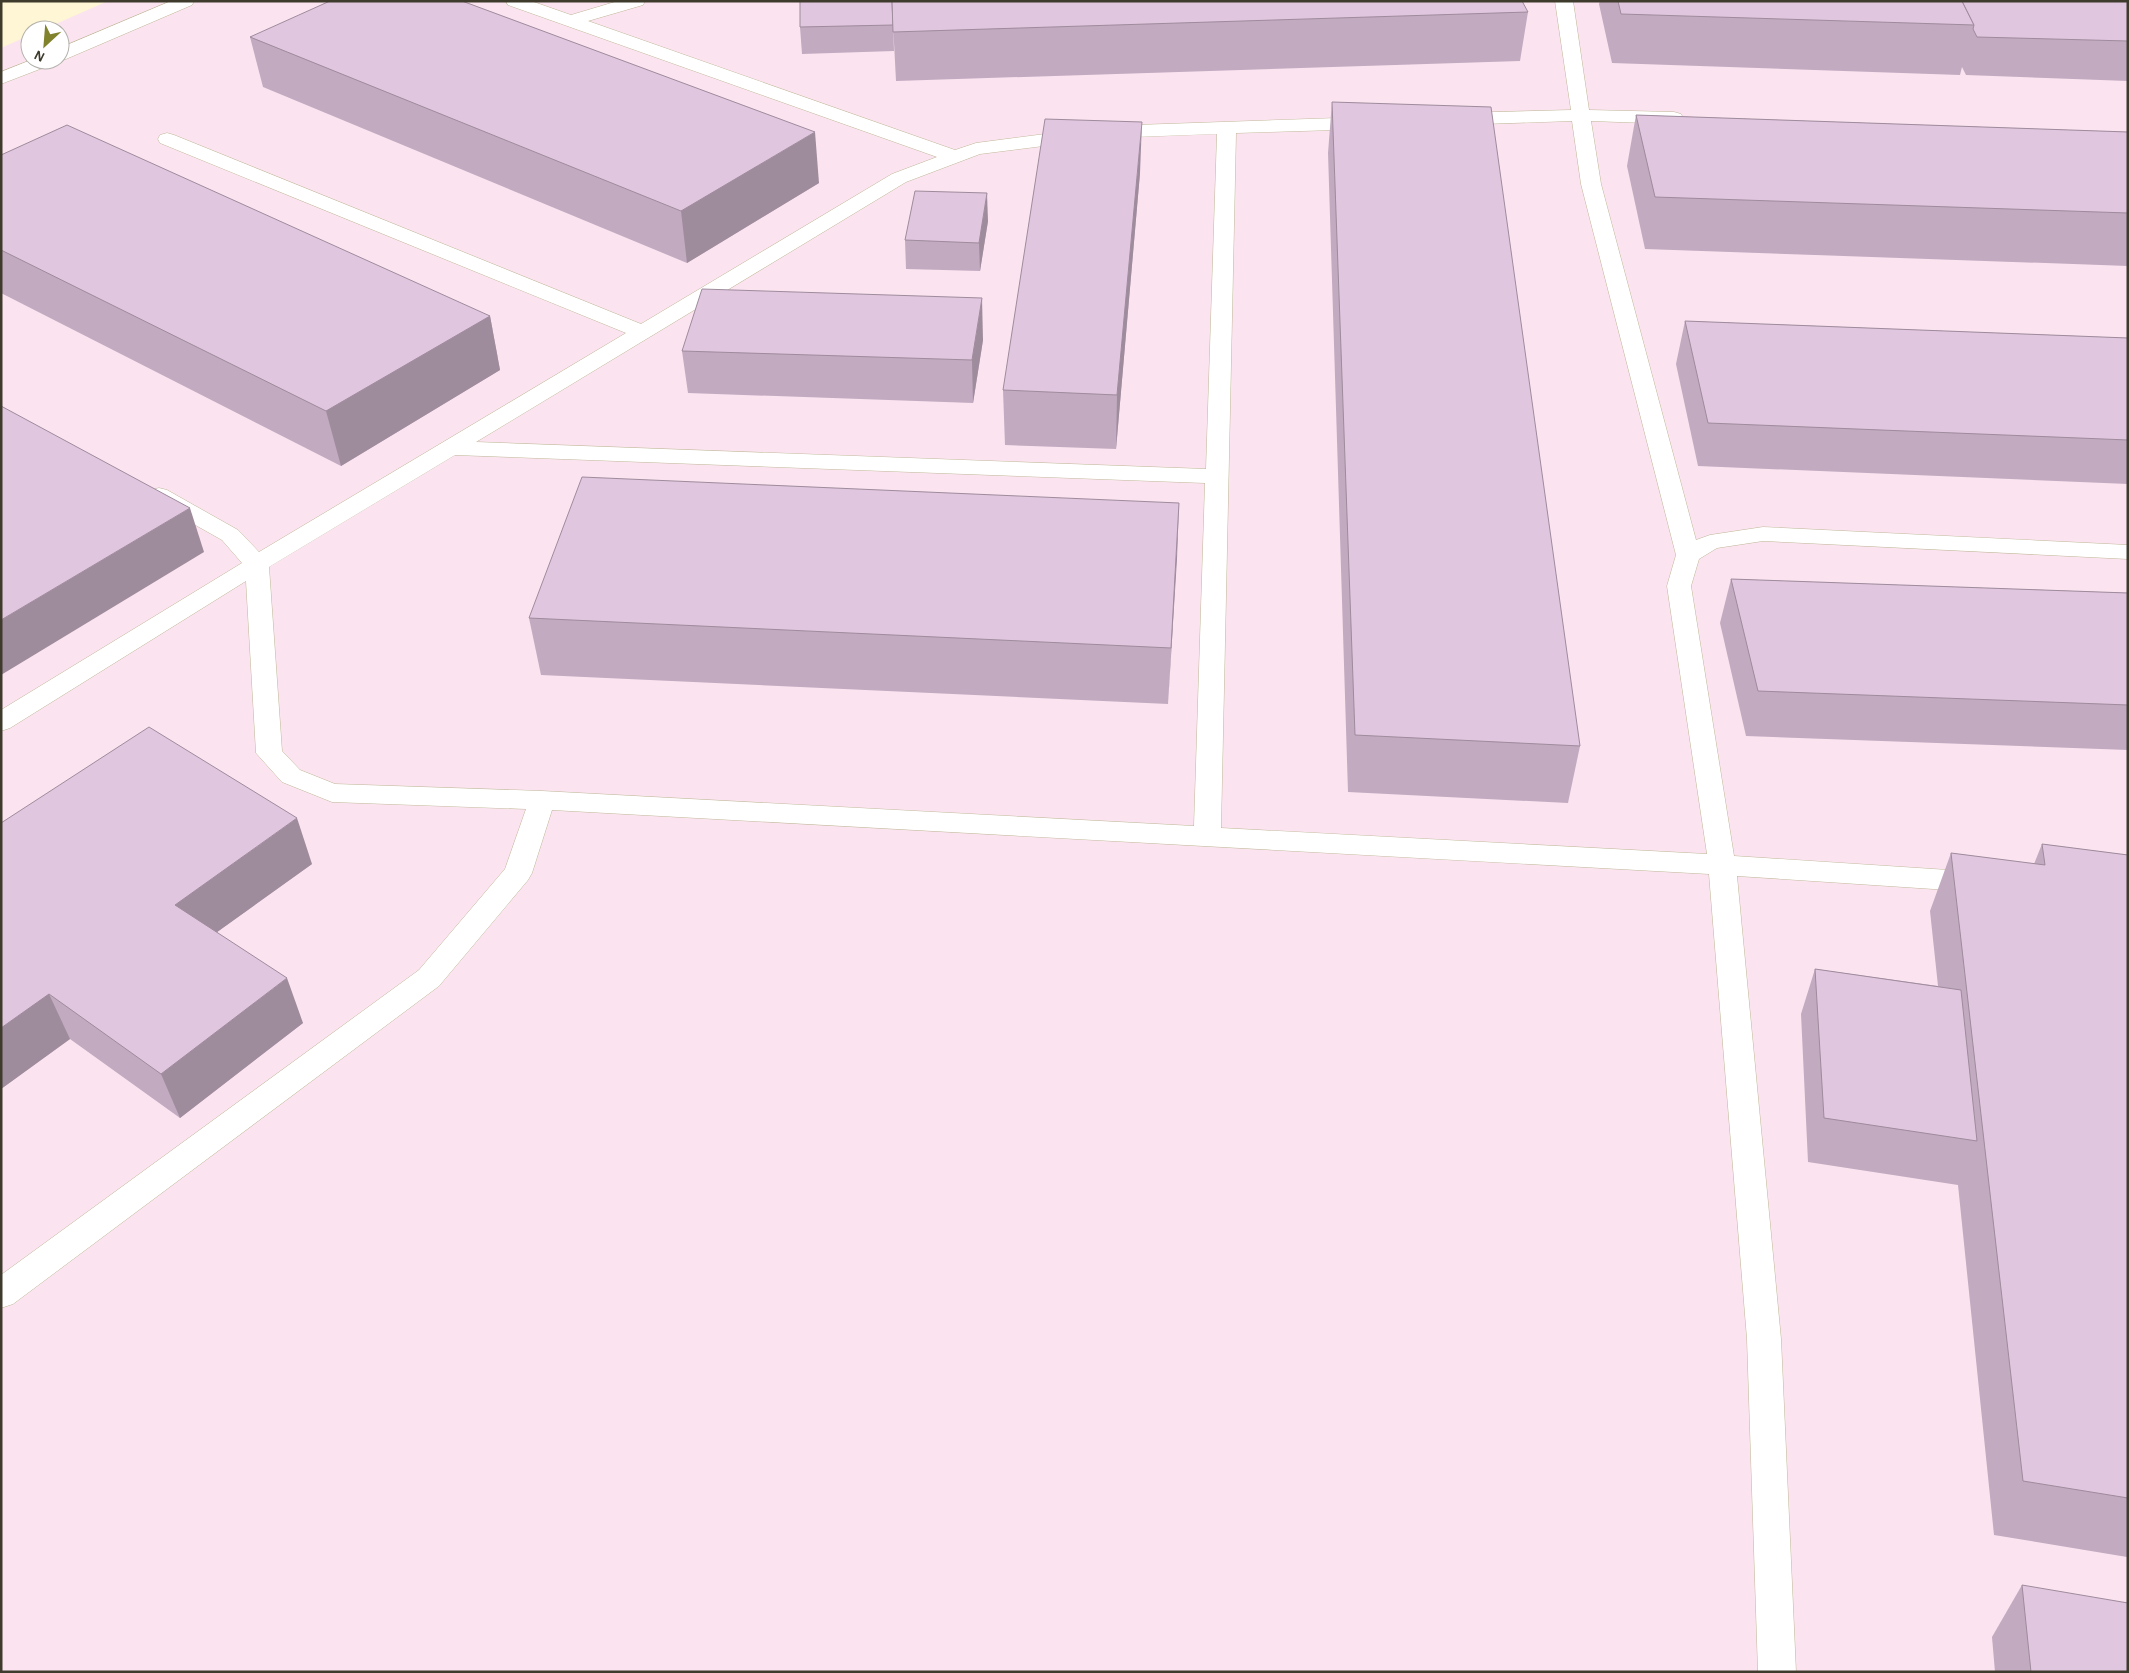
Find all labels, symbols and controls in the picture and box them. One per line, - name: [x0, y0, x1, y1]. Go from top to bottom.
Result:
- north arrow: [20, 20, 70, 70]
- text: N: [32, 47, 47, 64]

